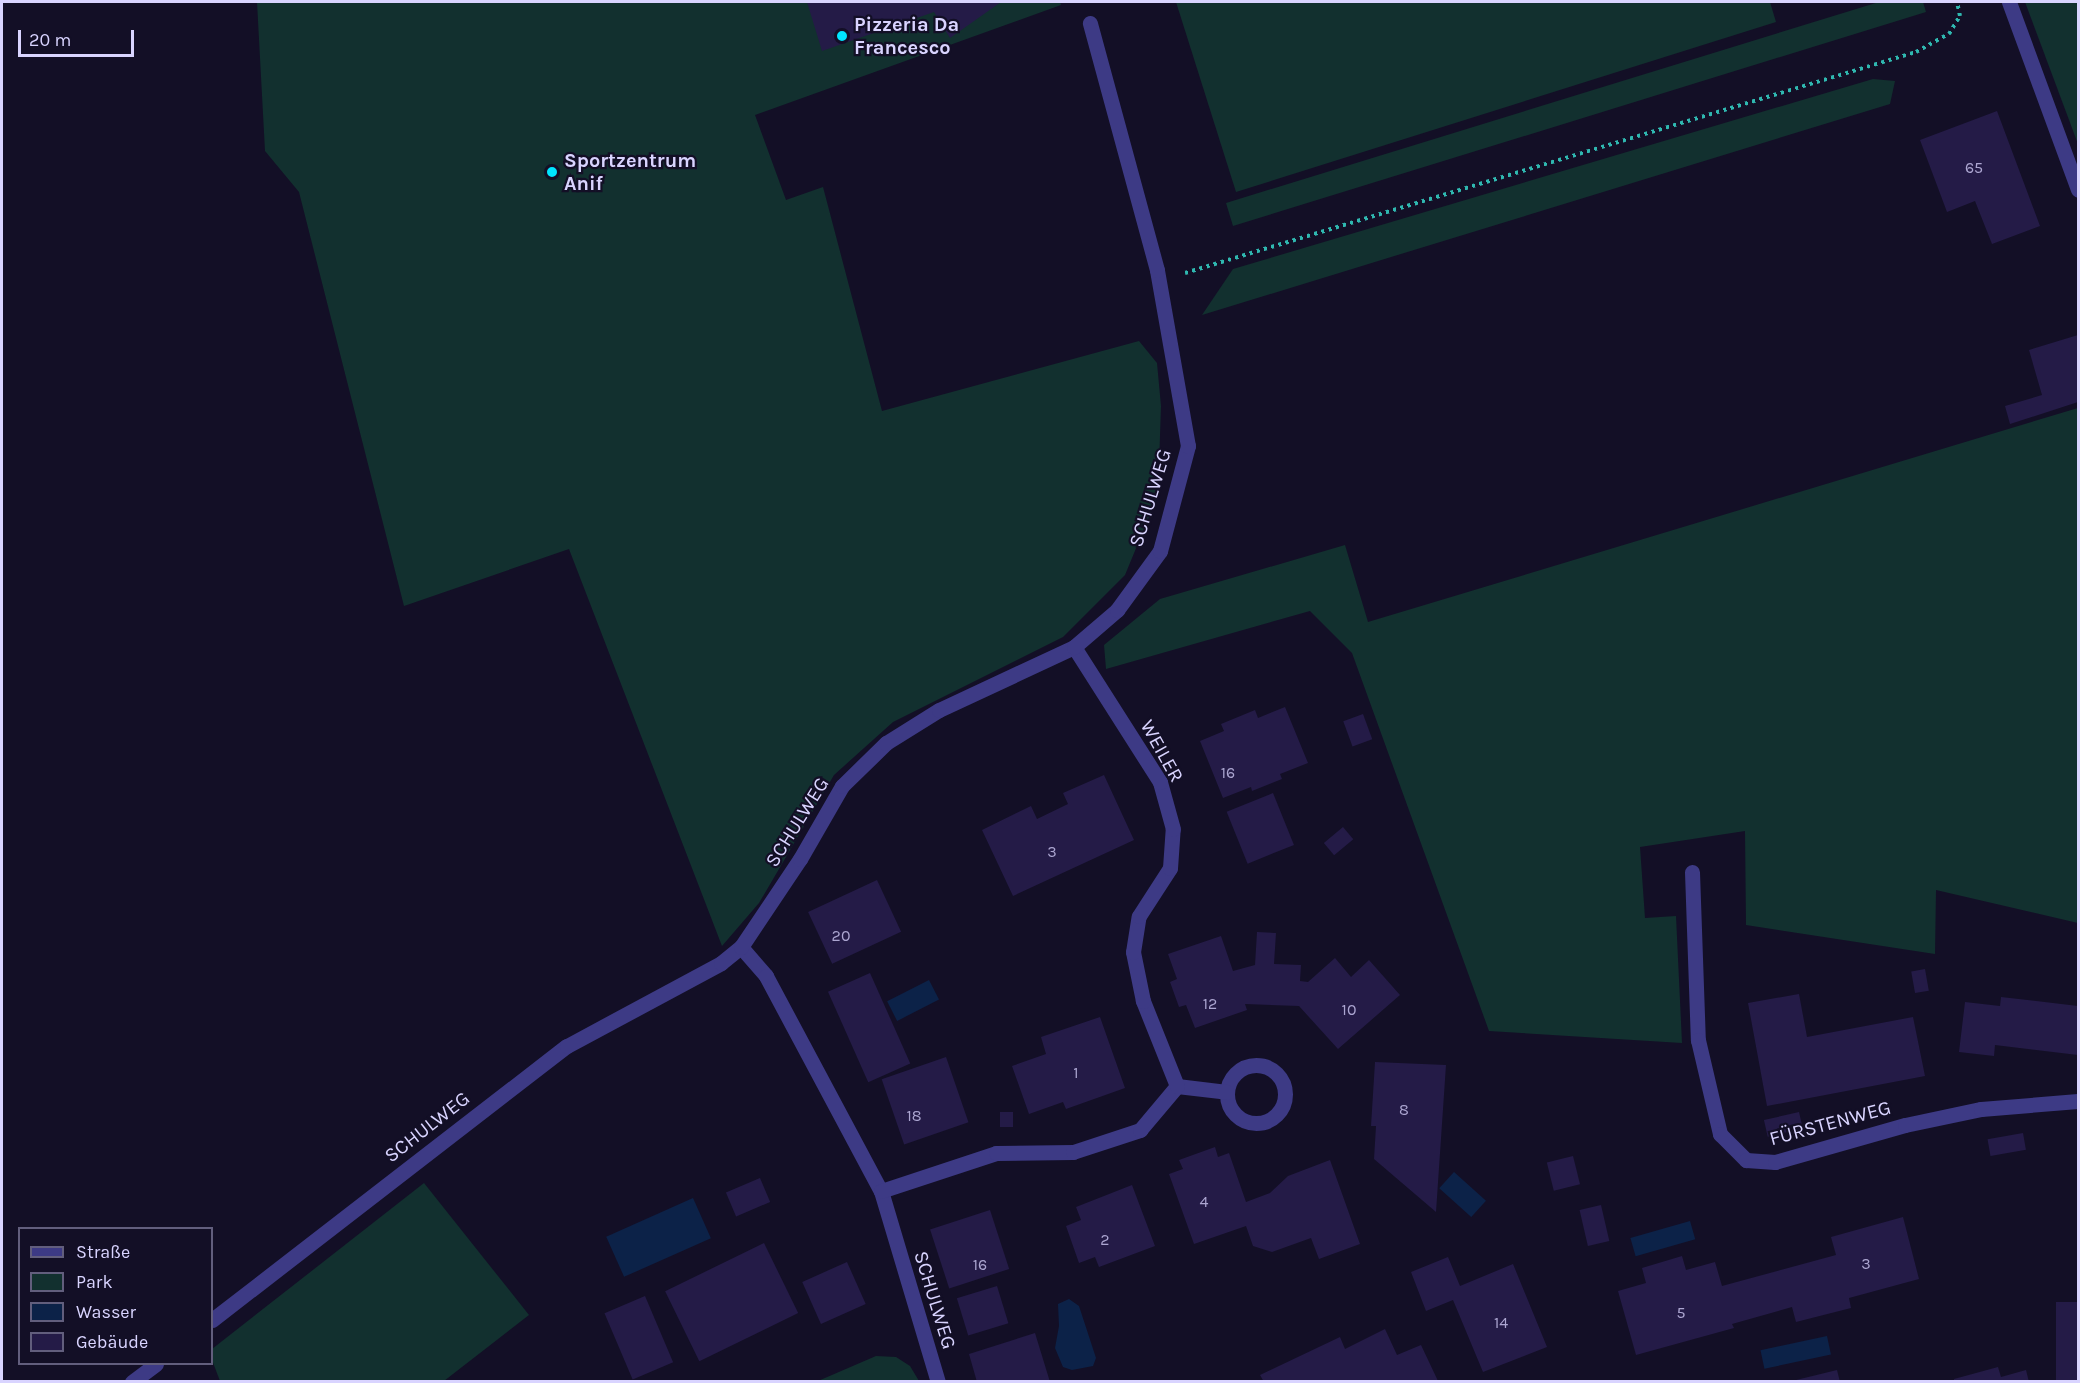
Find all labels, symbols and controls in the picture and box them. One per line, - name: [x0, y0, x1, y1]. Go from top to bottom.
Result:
- place label: Pizzeria Da Francesco: [854, 13, 959, 60]
- scale bar: [21, 18, 136, 56]
- text: 20 m: [29, 29, 71, 51]
- marker: Pizzeria Da Francesco: [835, 29, 849, 43]
- place label: Sportzentrum Anif: [564, 148, 696, 195]
- house number: 65: [1965, 158, 1983, 178]
- marker: Sportzentrum Anif: [545, 165, 559, 179]
- street label: SCHULWEG: [1124, 446, 1176, 550]
- street label: WEILER: [1135, 716, 1189, 786]
- house number: 16: [1221, 763, 1235, 783]
- street label: SCHULWEG: [760, 773, 834, 871]
- house number: 3: [1047, 842, 1057, 862]
- house number: 20: [832, 926, 850, 946]
- house number: 12: [1203, 994, 1217, 1014]
- house number: 10: [1342, 1000, 1356, 1020]
- house number: 1: [1073, 1063, 1079, 1083]
- street label: SCHULWEG: [380, 1086, 474, 1168]
- street label: FÜRSTENWEG: [1767, 1095, 1893, 1151]
- house number: 8: [1399, 1100, 1409, 1120]
- house number: 18: [906, 1106, 922, 1126]
- house number: 4: [1200, 1192, 1208, 1212]
- legend: [18, 1227, 213, 1365]
- house number: 2: [1100, 1230, 1110, 1250]
- text: Straße: [76, 1241, 130, 1263]
- street label: SCHULWEG: [909, 1248, 961, 1352]
- house number: 3: [1861, 1254, 1871, 1274]
- house number: 16: [973, 1255, 987, 1275]
- text: Park: [76, 1271, 113, 1293]
- text: Wasser: [76, 1301, 136, 1323]
- house number: 5: [1676, 1303, 1686, 1323]
- house number: 14: [1494, 1313, 1508, 1333]
- text: Gebäude: [76, 1331, 148, 1353]

